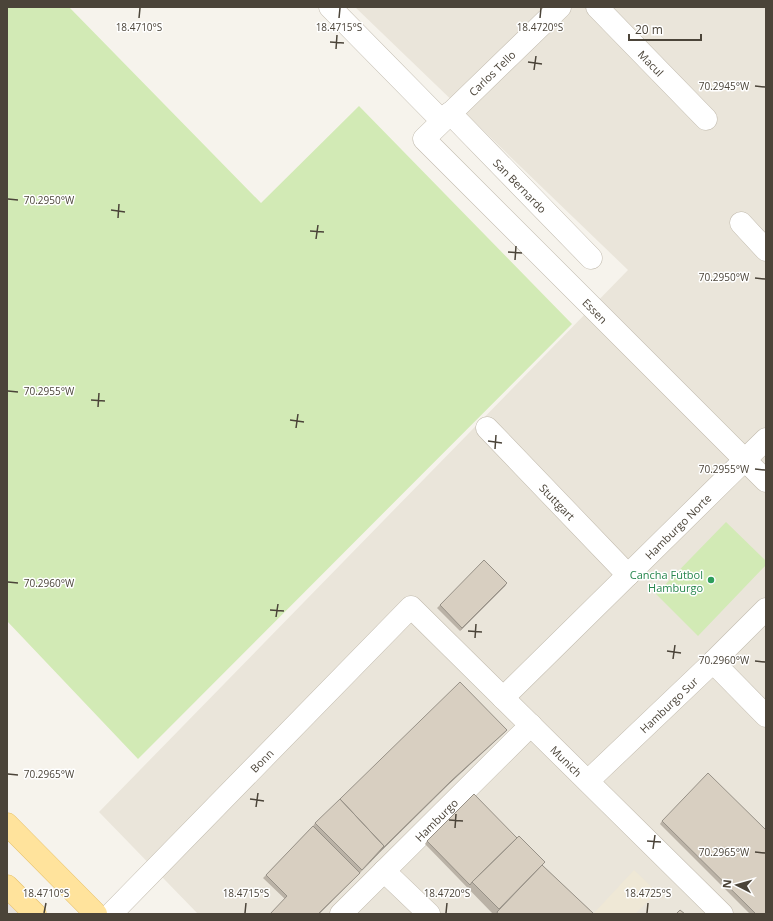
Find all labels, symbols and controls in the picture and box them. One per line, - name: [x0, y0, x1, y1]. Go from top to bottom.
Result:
- scale bar: [629, 16, 701, 42]
- text: 18.4710°S: [116, 20, 162, 34]
- text: 18.4715°S: [316, 20, 362, 34]
- text: 18.4720°S: [517, 20, 563, 34]
- text: 20 m: [635, 21, 663, 38]
- street label: Carlos Tello: [465, 47, 519, 99]
- street label: Macul: [635, 47, 668, 79]
- text: 70.2945°W: [699, 79, 750, 93]
- street label: San Bernardo: [491, 155, 551, 216]
- text: 70.2950°W: [24, 193, 75, 207]
- text: 70.2950°W: [699, 270, 750, 284]
- street label: Essen: [580, 295, 611, 326]
- text: 70.2955°W: [24, 384, 75, 398]
- text: 70.2955°W: [699, 462, 750, 476]
- street label: Stuttgart: [537, 480, 579, 523]
- street label: Hamburgo Norte: [641, 490, 714, 562]
- place label: Cancha Fútbol Hamburgo: [630, 567, 703, 595]
- marker: Cancha Fútbol Hamburgo: [706, 575, 716, 585]
- text: 70.2960°W: [24, 576, 75, 590]
- text: 70.2960°W: [699, 653, 750, 667]
- street label: Hamburgo Sur: [636, 673, 701, 736]
- street label: Munich: [548, 742, 586, 779]
- street label: Bonn: [246, 745, 276, 775]
- text: 70.2965°W: [24, 767, 75, 781]
- street label: Hamburgo: [411, 795, 461, 844]
- text: 70.2965°W: [699, 845, 750, 859]
- north arrow: [717, 865, 757, 905]
- text: N: [719, 879, 734, 889]
- text: 18.4710°S: [23, 886, 69, 900]
- text: 18.4715°S: [223, 886, 269, 900]
- text: 18.4720°S: [424, 886, 470, 900]
- text: 18.4725°S: [625, 886, 671, 900]

